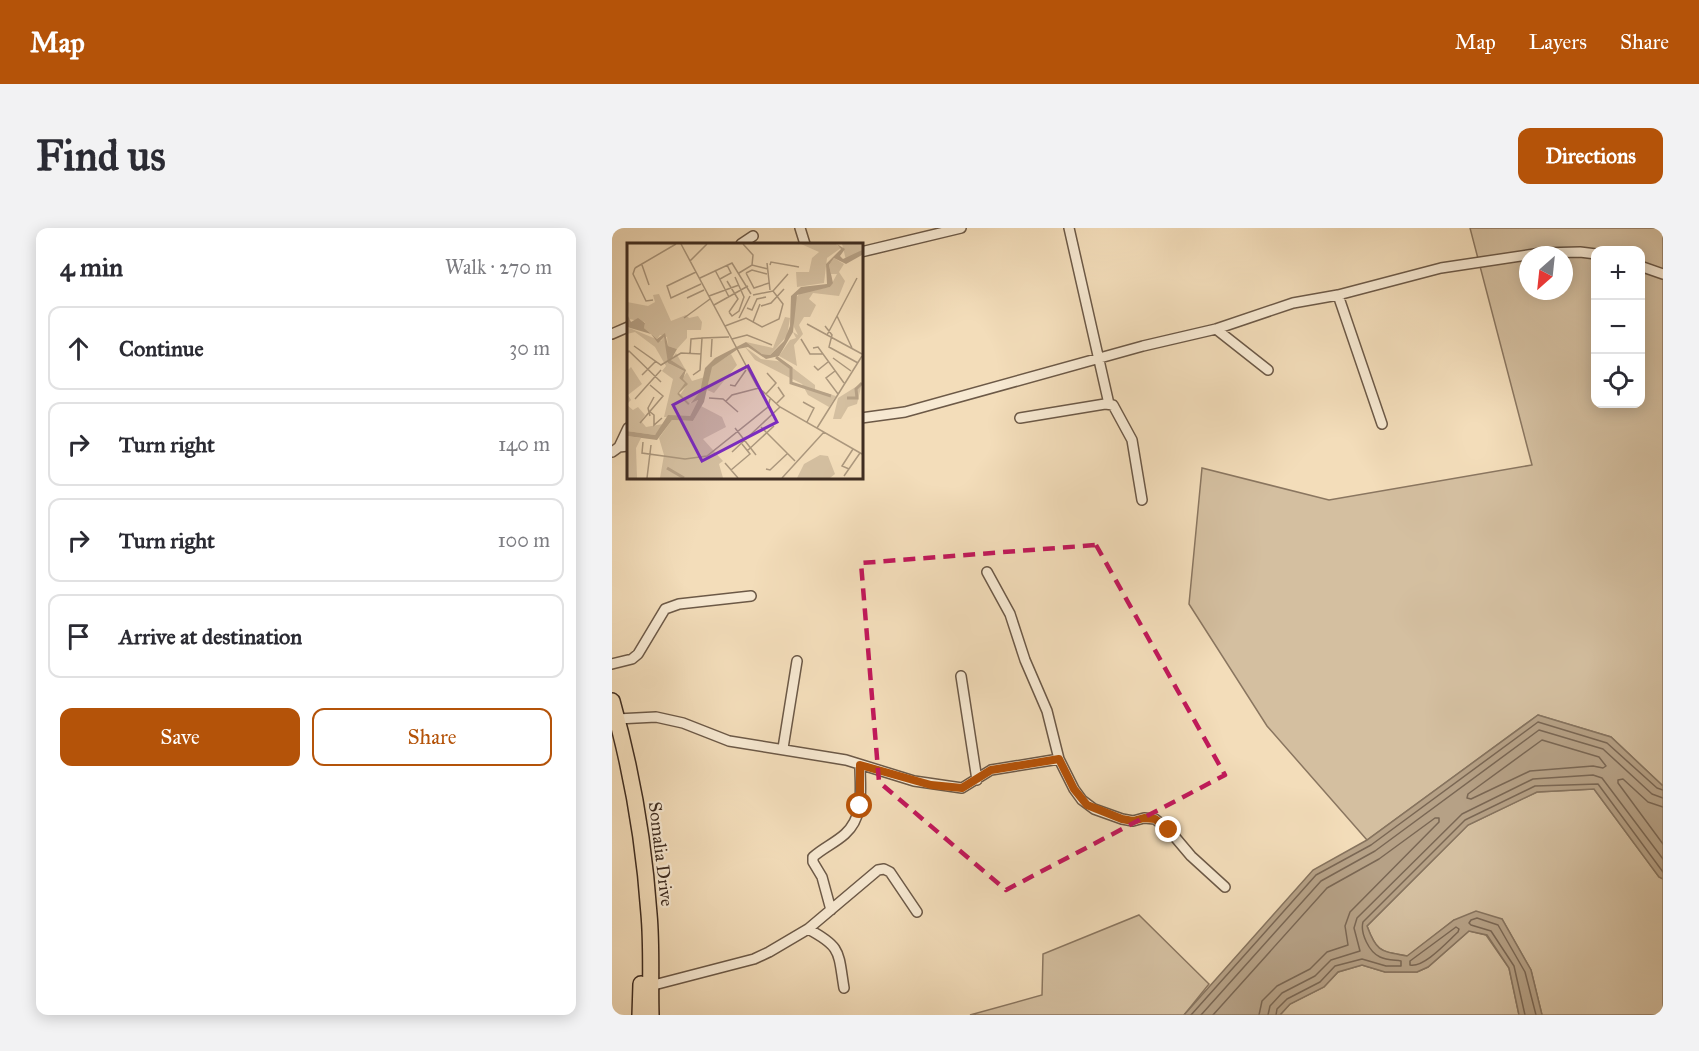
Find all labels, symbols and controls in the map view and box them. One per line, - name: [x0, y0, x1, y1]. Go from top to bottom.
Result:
- text: Map: [30, 25, 85, 60]
- text: Map: [1455, 29, 1496, 55]
- text: Layers: [1529, 29, 1587, 55]
- text: Share: [1620, 29, 1669, 55]
- button: Directions: [1518, 128, 1663, 184]
- text: Find us: [36, 130, 166, 182]
- inset map: [627, 243, 862, 478]
- north arrow: [1519, 246, 1573, 300]
- map controls: [1591, 246, 1645, 408]
- button: +: [1591, 246, 1645, 300]
- text: 4 min: [60, 251, 123, 283]
- text: Walk · 270 m: [445, 255, 552, 279]
- button: −: [1591, 300, 1645, 354]
- icon: ahead: [62, 332, 95, 365]
- text: Continue: [119, 335, 204, 362]
- text: 30 m: [509, 336, 550, 360]
- button: locate: [1591, 354, 1645, 408]
- icon: right: [62, 428, 95, 461]
- text: Turn right: [119, 431, 215, 458]
- text: 140 m: [498, 432, 550, 456]
- icon: right: [62, 524, 95, 557]
- text: Turn right: [119, 527, 215, 554]
- text: 100 m: [498, 528, 550, 552]
- icon: arrive: [62, 620, 95, 653]
- text: Arrive at destination: [119, 623, 302, 650]
- button: Save: [60, 708, 300, 766]
- button: Share: [312, 708, 552, 766]
- route start: [846, 792, 872, 818]
- street label: Somalia Drive: [644, 800, 678, 908]
- route end: [1155, 816, 1181, 842]

